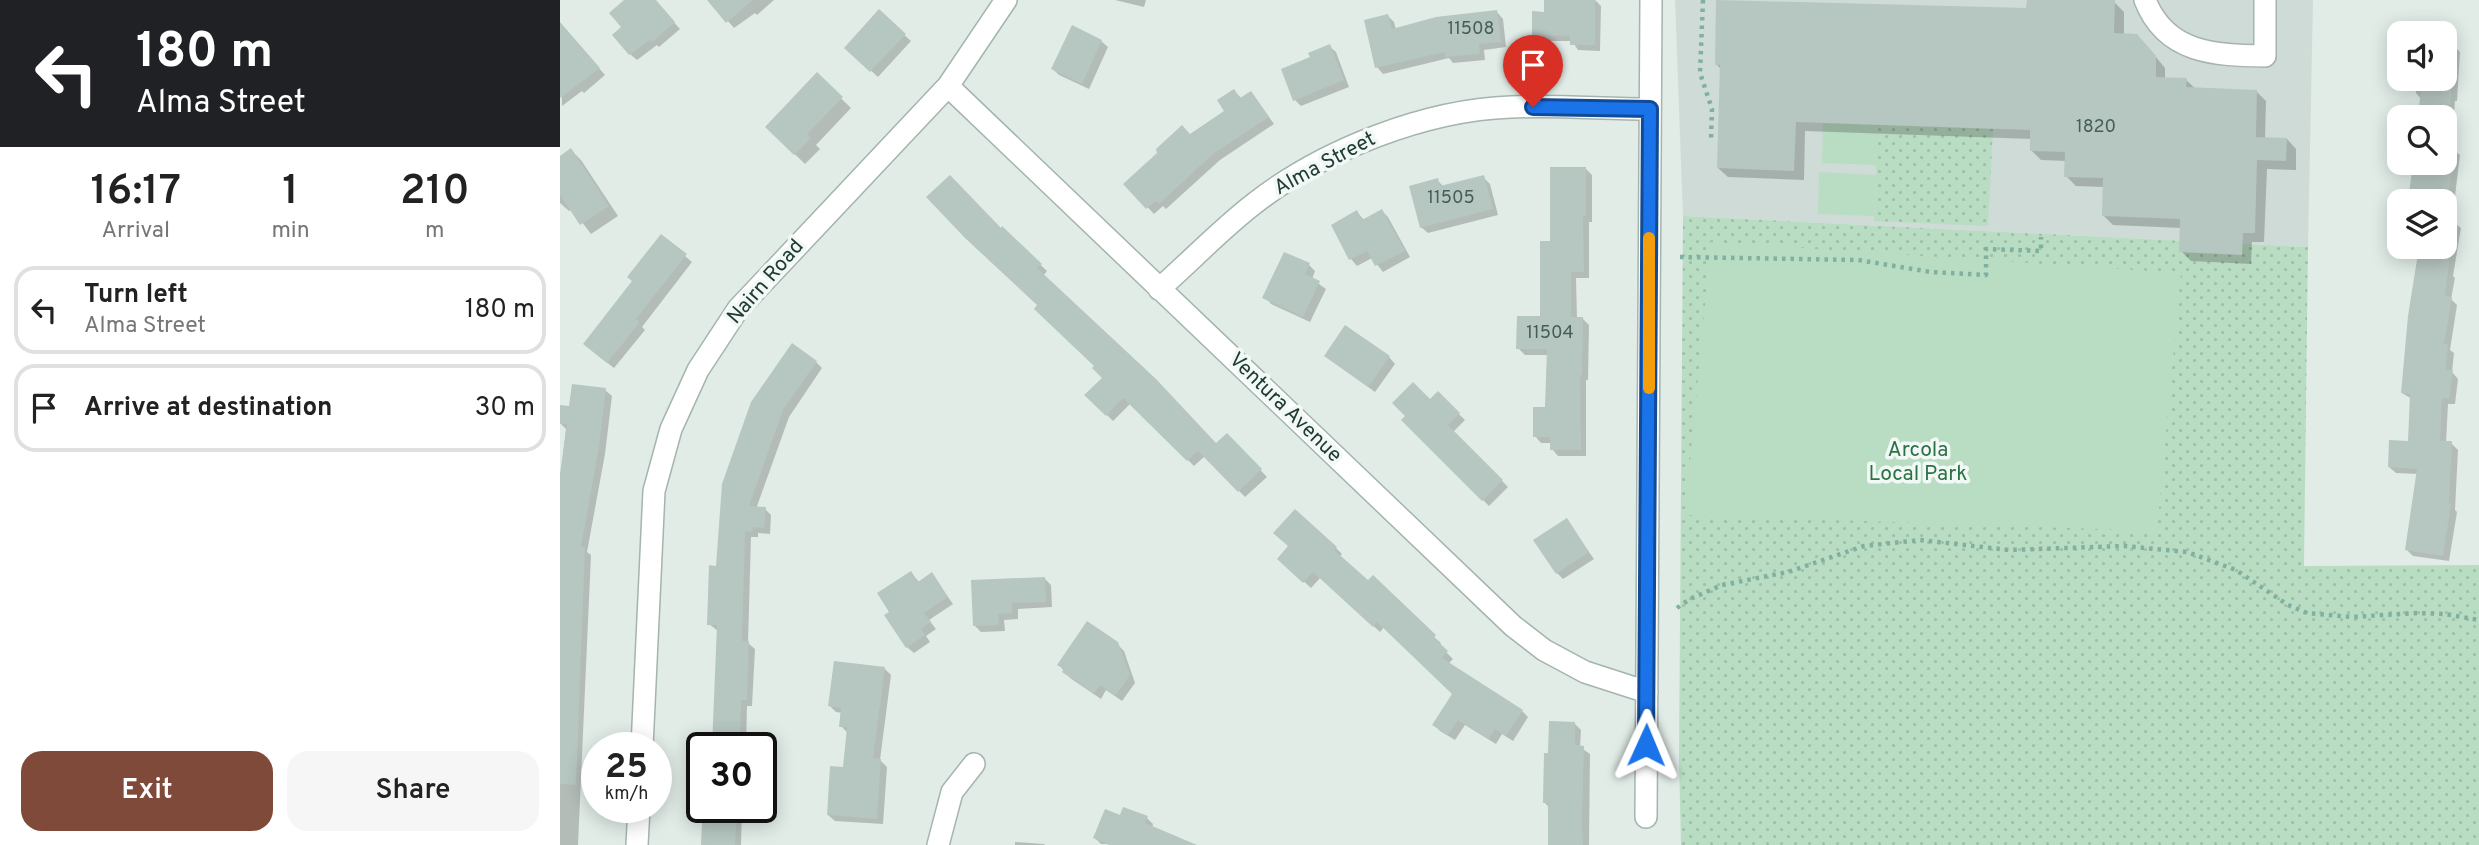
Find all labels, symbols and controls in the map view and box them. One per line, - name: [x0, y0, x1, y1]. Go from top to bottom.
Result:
- house number: 11508: [1447, 18, 1495, 41]
- map controls: [2387, 21, 2457, 259]
- button: sound: [2387, 21, 2457, 91]
- text: 180 m: [136, 23, 273, 85]
- icon: left: [21, 28, 112, 119]
- pin: [1503, 35, 1563, 107]
- icon: arrive: [1514, 46, 1552, 84]
- text: Alma Street: [136, 84, 306, 124]
- button: search: [2387, 105, 2457, 175]
- house number: 1820: [2076, 116, 2116, 139]
- street label: Alma Street: [1269, 126, 1381, 202]
- text: 16:17: [90, 166, 181, 219]
- text: 1: [282, 166, 299, 219]
- text: 210: [400, 166, 470, 219]
- house number: 11505: [1427, 187, 1475, 210]
- button: layers: [2387, 189, 2457, 259]
- text: Arrival: [101, 217, 170, 246]
- text: min: [271, 217, 310, 246]
- text: m: [425, 217, 445, 246]
- street label: Nairn Road: [722, 234, 810, 330]
- text: Turn left: [84, 279, 188, 312]
- icon: left: [25, 291, 63, 329]
- text: 180 m: [465, 294, 535, 327]
- text: Alma Street: [84, 312, 206, 341]
- house number: 11504: [1526, 322, 1574, 345]
- street label: Ventura Avenue: [1223, 347, 1347, 469]
- icon: arrive: [25, 389, 63, 427]
- text: Arrive at destination: [84, 392, 332, 425]
- text: 30 m: [475, 392, 535, 425]
- park label: Arcola Local Park: [1869, 437, 1967, 488]
- position arrow: [1609, 708, 1683, 782]
- speed limit sign: 30: [686, 732, 777, 823]
- text: 25: [605, 746, 648, 790]
- button: Exit: [21, 751, 273, 831]
- button: Share: [287, 751, 539, 831]
- text: km/h: [605, 783, 648, 806]

